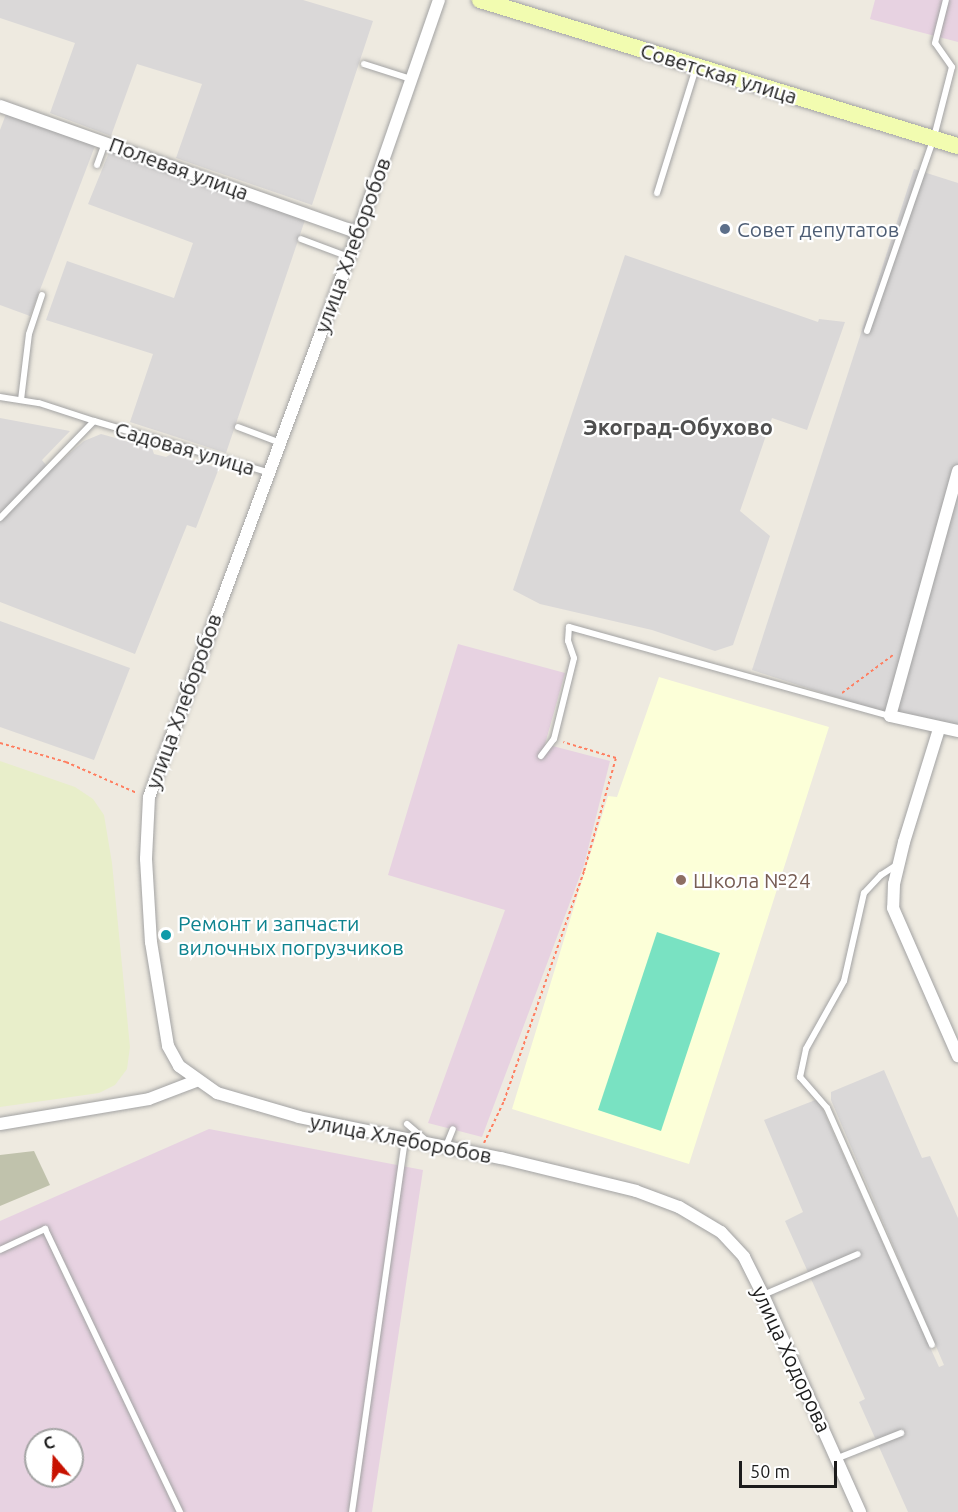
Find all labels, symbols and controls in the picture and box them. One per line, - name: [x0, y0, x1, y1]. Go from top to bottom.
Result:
- street label: Советская улица: [638, 37, 800, 109]
- street label: Полевая улица: [106, 131, 252, 205]
- street label: улица Хлеборобов: [309, 154, 395, 336]
- place label: Совет депутатов: [737, 216, 899, 242]
- marker: Совет депутатов: [718, 222, 732, 236]
- district label: Экоград-Обухово: [583, 414, 773, 440]
- street label: Садовая улица: [112, 416, 258, 480]
- street label: улица Хлеборобов: [140, 610, 226, 792]
- place label: Школа №24: [693, 867, 811, 893]
- marker: Школа №24: [674, 873, 688, 887]
- place label: Ремонт и запчасти вилочных погрузчиков: [178, 910, 404, 960]
- marker: Ремонт и запчасти вилочных погрузчиков: [159, 928, 173, 942]
- street label: улица Хлеборобов: [308, 1108, 494, 1168]
- street label: улица Ходорова: [747, 1282, 837, 1436]
- north arrow: [24, 1428, 84, 1488]
- text: С: [41, 1433, 57, 1453]
- scale bar: [742, 1449, 840, 1487]
- text: 50 m: [750, 1461, 790, 1481]

